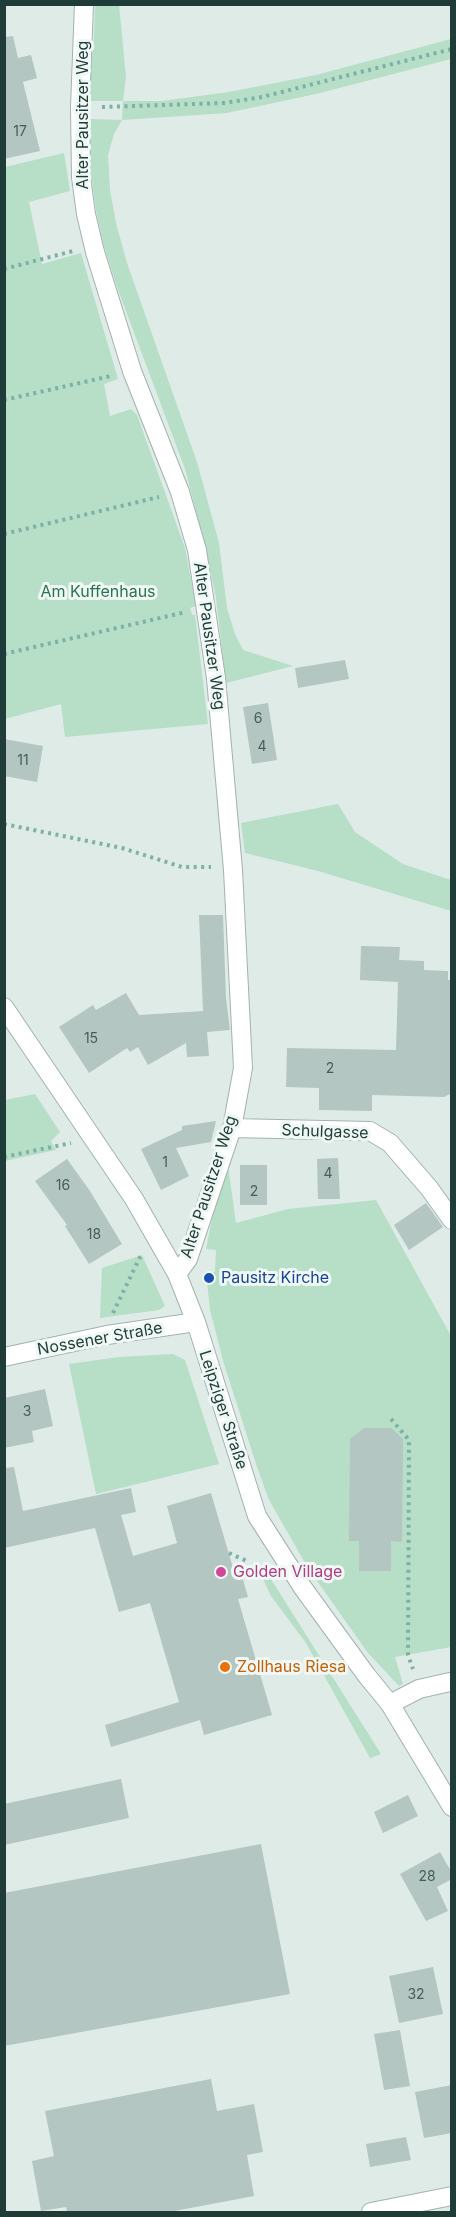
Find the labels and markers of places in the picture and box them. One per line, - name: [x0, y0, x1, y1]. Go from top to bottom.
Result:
- place label: Pausitz Kirche: [221, 1268, 329, 1288]
- marker: Pausitz Kirche: [202, 1271, 216, 1285]
- place label: Golden Village: [233, 1562, 342, 1582]
- marker: Golden Village: [214, 1565, 228, 1579]
- place label: Zollhaus Riesa: [237, 1657, 346, 1677]
- marker: Zollhaus Riesa: [218, 1660, 232, 1674]

